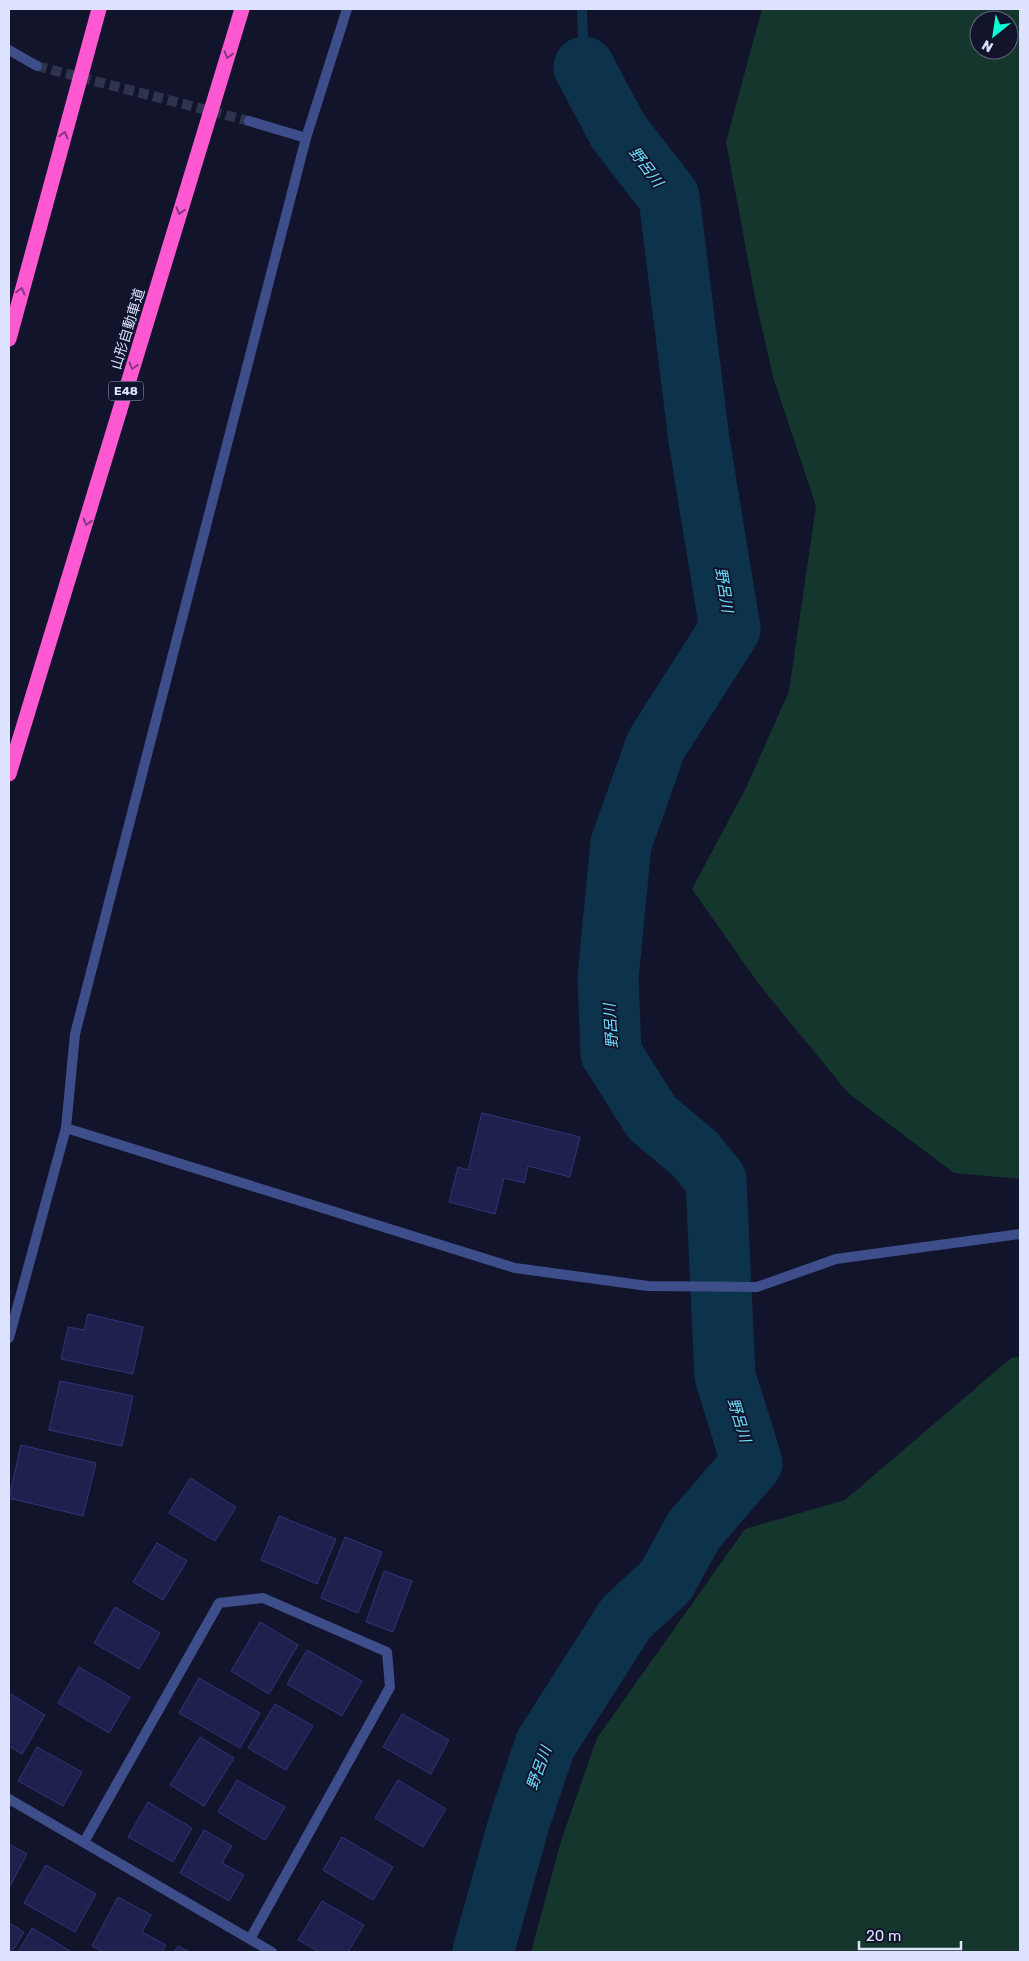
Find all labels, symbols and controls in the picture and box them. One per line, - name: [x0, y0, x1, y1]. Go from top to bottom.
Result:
- north arrow: [969, 10, 1019, 60]
- text: N: [979, 36, 996, 56]
- one-way arrow: [224, 51, 234, 59]
- one-way arrow: [58, 130, 69, 139]
- water label: 野呂川: [625, 144, 668, 192]
- one-way arrow: [176, 206, 186, 214]
- street label: 山形自動車道: [108, 286, 148, 372]
- one-way arrow: [15, 287, 26, 296]
- one-way arrow: [129, 362, 139, 370]
- road number: E48: [108, 382, 144, 401]
- one-way arrow: [82, 517, 92, 525]
- water label: 野呂川: [712, 566, 737, 616]
- water label: 野呂川: [600, 1001, 622, 1049]
- water label: 野呂川: [724, 1396, 755, 1446]
- water label: 野呂川: [523, 1742, 556, 1792]
- scale bar: [859, 1918, 962, 1950]
- text: 20 m: [866, 1927, 901, 1945]

